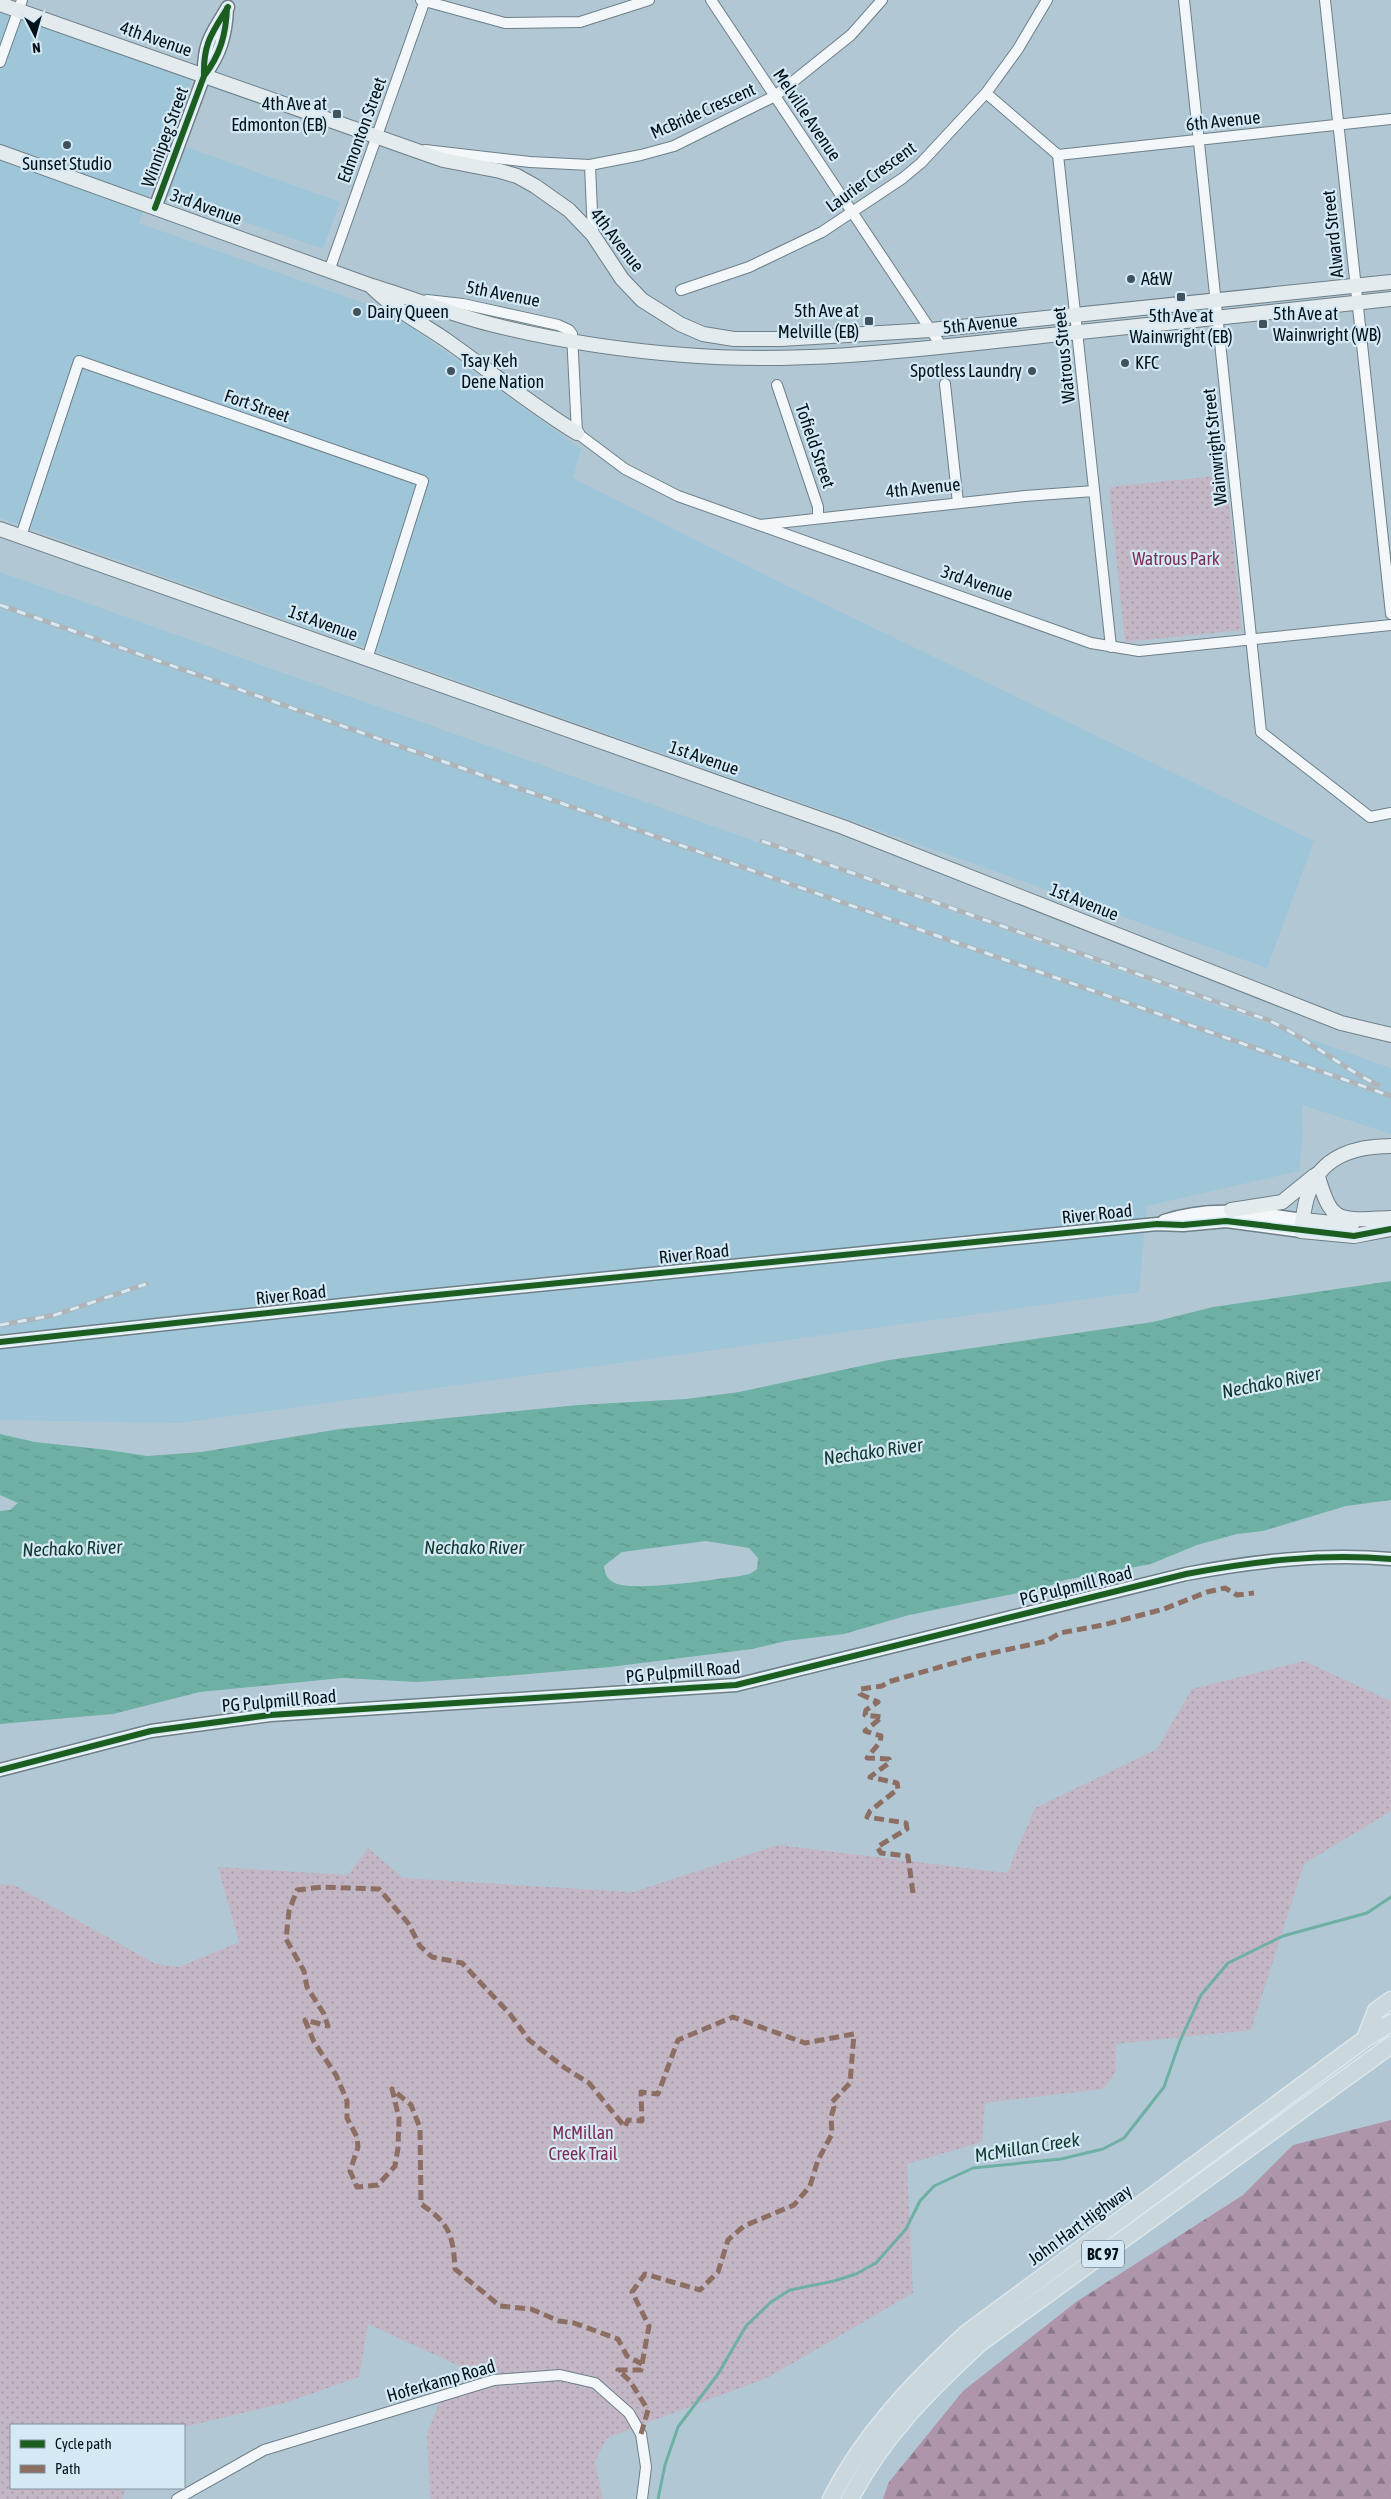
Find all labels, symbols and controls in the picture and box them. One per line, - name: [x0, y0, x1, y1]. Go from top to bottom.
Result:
- north arrow: [10, 10, 60, 60]
- street label: 4th Avenue: [117, 16, 195, 61]
- text: N: [31, 40, 41, 56]
- street label: Melville Avenue: [769, 65, 846, 165]
- street label: Edmonton Street: [333, 74, 390, 185]
- street label: McBride Crescent: [647, 78, 758, 143]
- street label: Winnipeg Street: [137, 84, 192, 190]
- place label: 4th Ave at Edmonton (EB): [231, 93, 327, 135]
- street label: 6th Avenue: [1185, 106, 1261, 135]
- marker: 4th Ave at Edmonton (EB): [331, 108, 343, 120]
- street label: Laurier Crescent: [822, 137, 920, 216]
- marker: Sunset Studio: [61, 139, 73, 151]
- place label: Sunset Studio: [22, 153, 112, 174]
- street label: 3rd Avenue: [168, 184, 245, 229]
- street label: Alward Street: [1317, 189, 1348, 279]
- street label: 4th Avenue: [586, 204, 649, 276]
- place label: A&W: [1141, 268, 1172, 289]
- marker: A&W: [1125, 273, 1137, 285]
- street label: 5th Avenue: [464, 276, 542, 311]
- marker: 5th Ave at Wainwright (EB): [1175, 291, 1187, 303]
- place label: 5th Ave at Melville (EB): [778, 300, 859, 342]
- place label: Dairy Queen: [367, 301, 449, 322]
- place label: 5th Ave at Wainwright (WB): [1273, 303, 1381, 345]
- place label: 5th Ave at Wainwright (EB): [1130, 305, 1232, 347]
- marker: Dairy Queen: [351, 306, 363, 318]
- street label: Watrous Street: [1048, 306, 1079, 404]
- street label: 5th Avenue: [942, 309, 1018, 338]
- marker: 5th Ave at Melville (EB): [863, 315, 875, 327]
- marker: 5th Ave at Wainwright (WB): [1257, 318, 1269, 330]
- place label: Tsay Keh Dene Nation: [461, 350, 544, 392]
- place label: KFC: [1135, 352, 1159, 373]
- marker: KFC: [1119, 357, 1131, 369]
- place label: Spotless Laundry: [910, 360, 1022, 381]
- marker: Tsay Keh Dene Nation: [445, 365, 457, 377]
- marker: Spotless Laundry: [1026, 365, 1038, 377]
- street label: Fort Street: [222, 385, 293, 426]
- street label: Wainwright Street: [1198, 387, 1231, 507]
- street label: Tofield Street: [791, 401, 840, 491]
- street label: 4th Avenue: [885, 473, 961, 502]
- park label: Watrous Park: [1132, 548, 1220, 569]
- street label: 3rd Avenue: [938, 560, 1016, 605]
- street label: 1st Avenue: [286, 600, 361, 645]
- street label: 1st Avenue: [667, 736, 742, 779]
- street label: 1st Avenue: [1047, 878, 1122, 925]
- street label: River Road: [1061, 1199, 1133, 1228]
- street label: River Road: [658, 1239, 730, 1268]
- street label: River Road: [255, 1280, 327, 1309]
- water label: Nechako River: [1220, 1361, 1323, 1402]
- water label: Nechako River: [822, 1433, 925, 1469]
- water label: Nechako River: [22, 1535, 124, 1561]
- water label: Nechako River: [424, 1536, 525, 1558]
- street label: PG Pulpmill Road: [1017, 1561, 1134, 1610]
- street label: PG Pulpmill Road: [625, 1656, 741, 1687]
- street label: PG Pulpmill Road: [221, 1685, 337, 1716]
- park label: McMillan Creek Trail: [548, 2122, 618, 2164]
- water label: McMillan Creek: [973, 2128, 1082, 2166]
- street label: John Hart Highway: [1024, 2180, 1136, 2269]
- road number: BC 97: [1082, 2240, 1124, 2268]
- street label: Hoferkamp Road: [384, 2355, 498, 2406]
- legend: [10, 2424, 185, 2489]
- text: Cycle path: [55, 2435, 112, 2452]
- text: Path: [55, 2460, 81, 2477]

